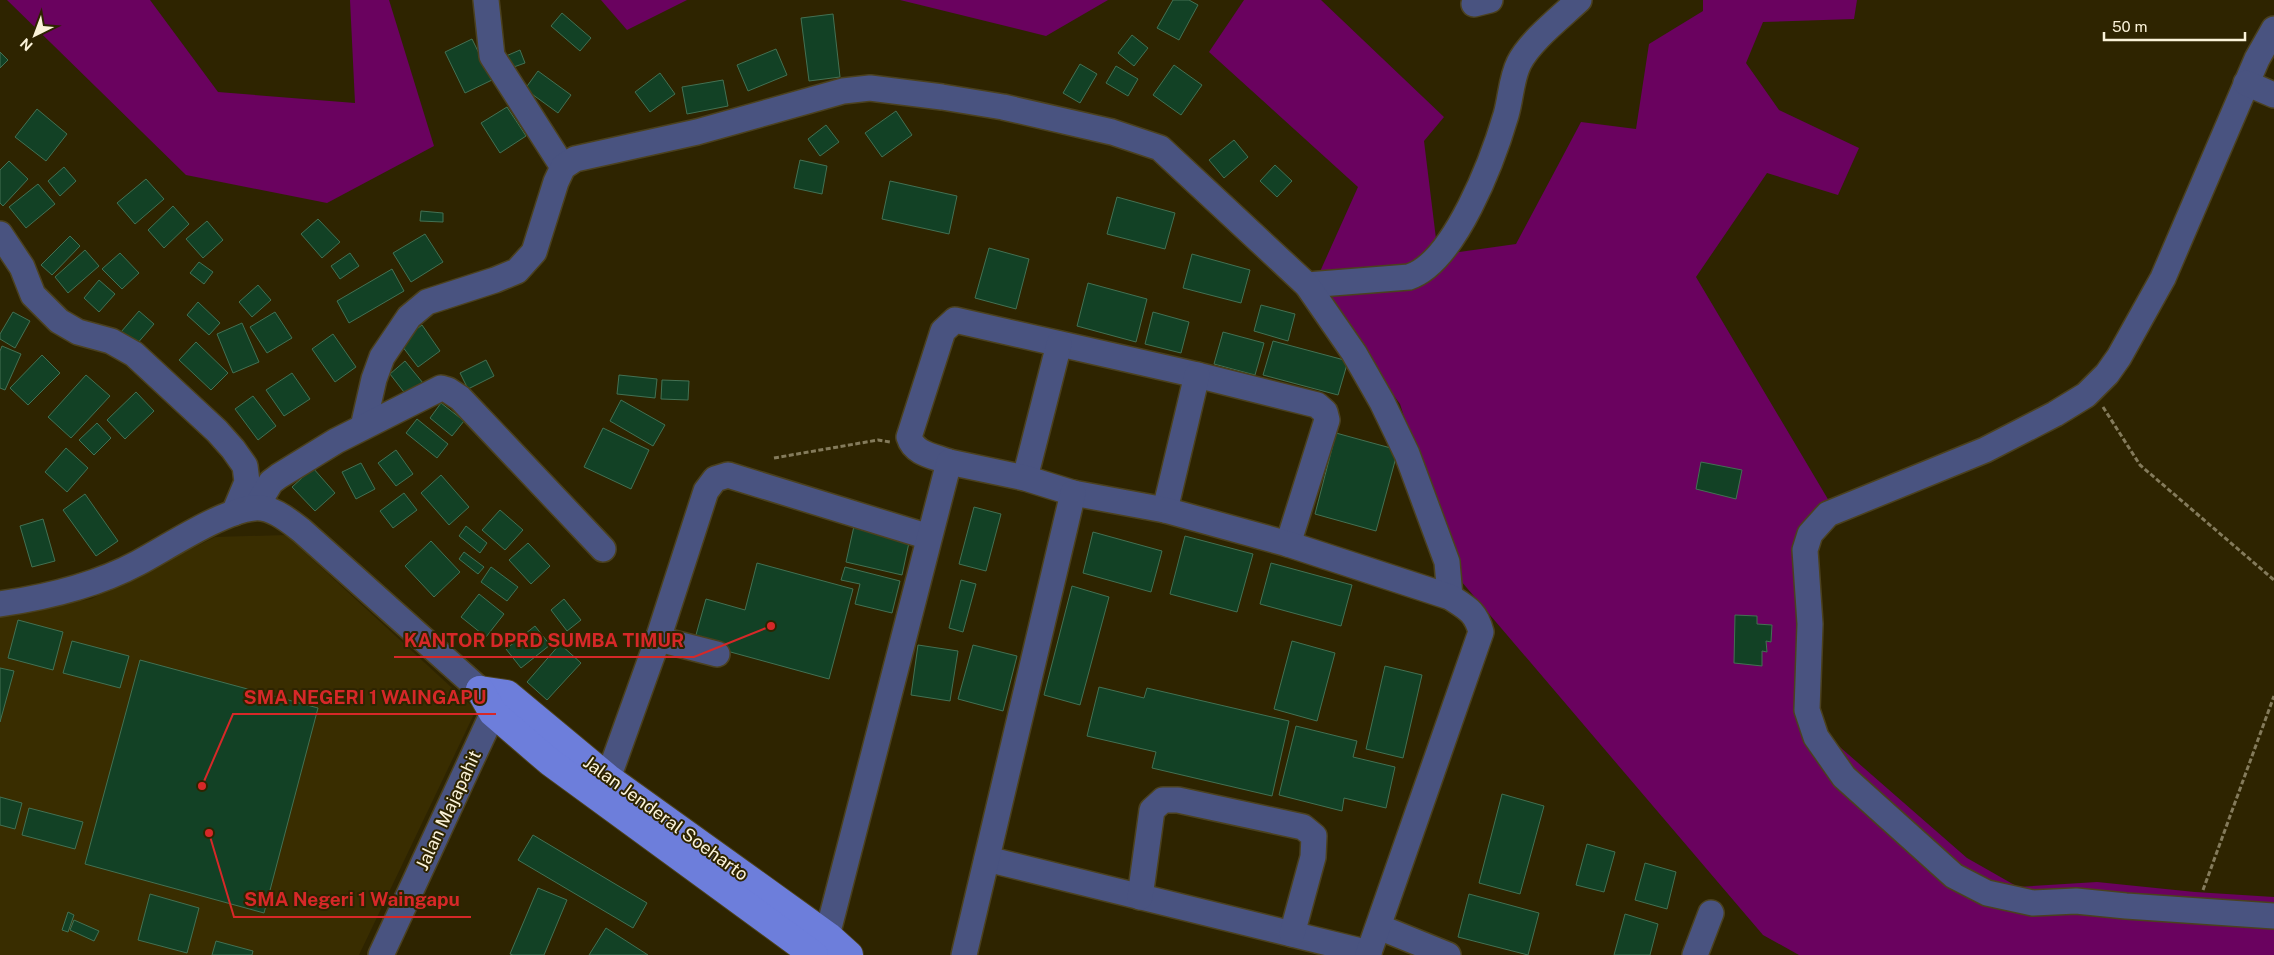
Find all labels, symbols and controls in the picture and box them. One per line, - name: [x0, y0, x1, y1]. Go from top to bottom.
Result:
- north arrow: [10, 10, 60, 60]
- scale bar: [2104, 10, 2245, 42]
- text: 50 m: [2112, 18, 2147, 35]
- text: N: [17, 35, 36, 54]
- callout: KANTOR DPRD SUMBA TIMUR: [394, 623, 694, 657]
- text: KANTOR DPRD SUMBA TIMUR: [404, 629, 684, 651]
- callout: SMA NEGERI 1 WAINGAPU: [233, 680, 496, 714]
- text: SMA NEGERI 1 WAINGAPU: [244, 686, 486, 708]
- street label: Jalan Majapahit: [411, 747, 485, 873]
- street label: Jalan Jenderal Soeharto: [580, 751, 752, 885]
- callout: SMA Negeri 1 Waingapu: [234, 883, 471, 917]
- text: SMA Negeri 1 Waingapu: [244, 888, 460, 910]

